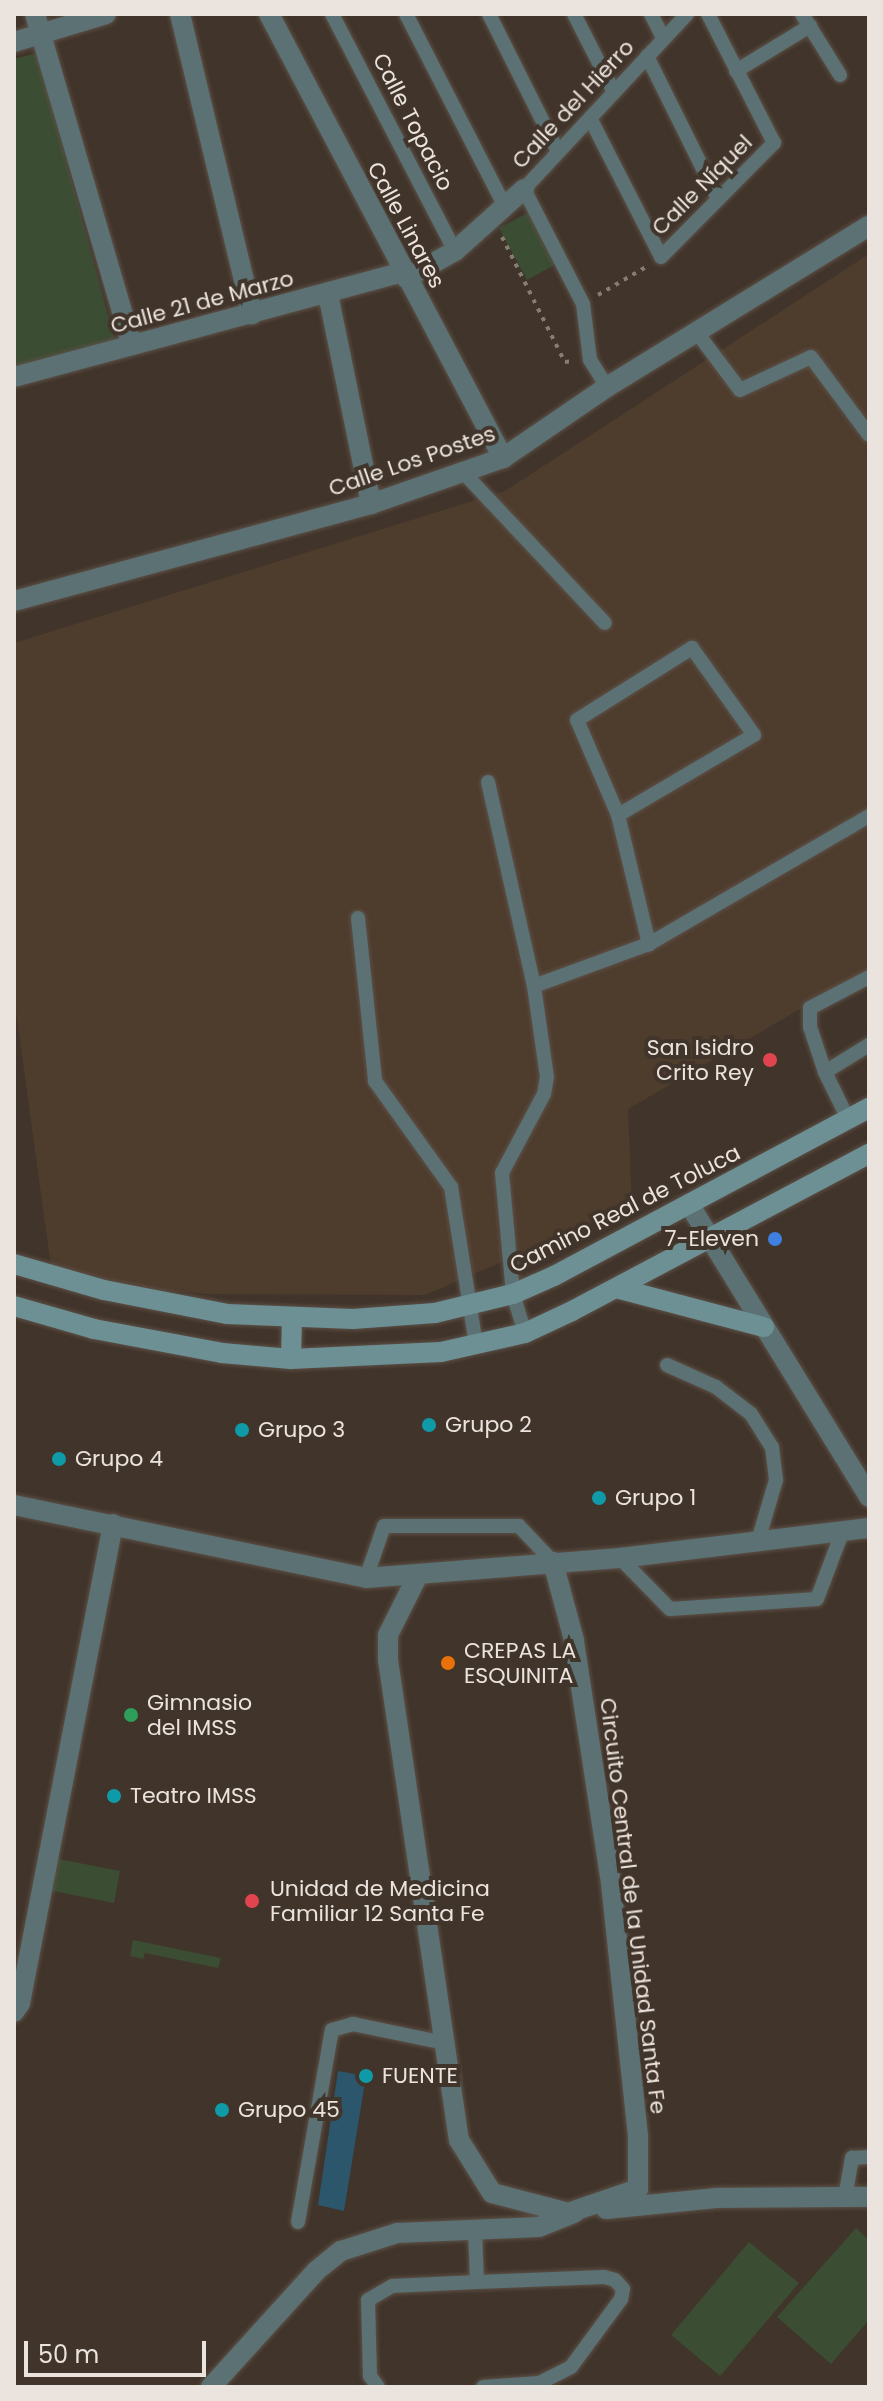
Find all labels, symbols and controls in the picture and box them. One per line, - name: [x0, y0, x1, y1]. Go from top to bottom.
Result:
- street label: Calle del Hierro: [506, 34, 640, 174]
- street label: Calle Topacio: [367, 49, 459, 195]
- street label: Calle Níquel: [646, 129, 758, 241]
- street label: Calle Linares: [362, 157, 450, 293]
- street label: Calle 21 de Marzo: [108, 265, 296, 339]
- street label: Calle Los Postes: [325, 420, 499, 502]
- place label: San Isidro Crito Rey: [647, 1034, 754, 1086]
- marker: San Isidro Crito Rey: [761, 1051, 779, 1069]
- street label: Camino Real de Toluca: [505, 1139, 745, 1279]
- place label: 7-Eleven: [664, 1226, 759, 1252]
- marker: 7-Eleven: [766, 1230, 784, 1248]
- place label: Grupo 2: [445, 1412, 532, 1438]
- marker: Grupo 2: [420, 1416, 438, 1434]
- place label: Grupo 3: [258, 1417, 345, 1443]
- marker: Grupo 3: [233, 1421, 251, 1439]
- place label: Grupo 4: [75, 1446, 163, 1472]
- marker: Grupo 4: [50, 1450, 68, 1468]
- place label: Grupo 1: [615, 1485, 696, 1511]
- marker: Grupo 1: [590, 1489, 608, 1507]
- place label: CREPAS LA ESQUINITA: [464, 1637, 576, 1688]
- marker: CREPAS LA ESQUINITA: [439, 1654, 457, 1672]
- place label: Gimnasio del IMSS: [147, 1689, 252, 1740]
- street label: Circuito Central de la Unidad Santa Fe: [594, 1696, 672, 2116]
- marker: Gimnasio del IMSS: [122, 1706, 140, 1724]
- place label: Teatro IMSS: [130, 1783, 257, 1809]
- marker: Teatro IMSS: [105, 1787, 123, 1805]
- place label: Unidad de Medicina Familiar 12 Santa Fe: [270, 1875, 490, 1926]
- marker: Unidad de Medicina Familiar 12 Santa Fe: [241, 1890, 263, 1912]
- place label: FUENTE: [382, 2063, 458, 2089]
- marker: FUENTE: [357, 2067, 375, 2085]
- place label: Grupo 45: [238, 2097, 340, 2123]
- marker: Grupo 45: [213, 2101, 231, 2119]
- scale bar: [28, 2325, 210, 2375]
- text: 50 m: [38, 2338, 99, 2371]

